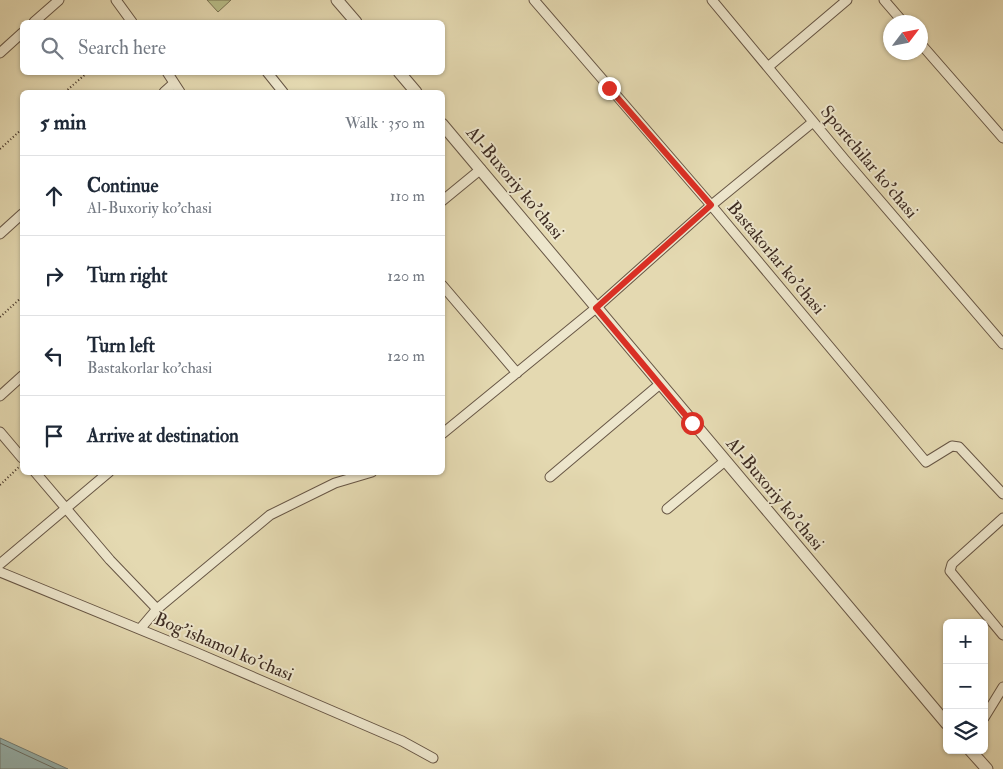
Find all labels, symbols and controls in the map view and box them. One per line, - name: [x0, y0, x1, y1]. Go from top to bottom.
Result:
- north arrow: [883, 15, 928, 60]
- search box: [20, 20, 445, 75]
- icon: search: [38, 34, 66, 62]
- text: Search here: [78, 36, 166, 60]
- route end: [598, 77, 621, 100]
- street label: Sportchilar ko'chasi: [815, 101, 923, 223]
- text: 5 min: [40, 109, 86, 136]
- text: Walk · 350 m: [345, 113, 425, 133]
- street label: Al-Buxoriy ko'chasi: [460, 121, 569, 244]
- text: Continue: [87, 174, 158, 198]
- icon: ahead: [40, 182, 68, 210]
- text: 110 m: [390, 186, 425, 206]
- street label: Bastakorlar ko'chasi: [722, 197, 830, 319]
- text: Al-Buxoriy ko'chasi: [87, 198, 212, 218]
- icon: right: [40, 262, 68, 290]
- text: Turn right: [87, 264, 167, 288]
- text: 120 m: [387, 266, 425, 286]
- text: Turn left: [87, 334, 155, 358]
- icon: left: [40, 342, 68, 370]
- text: 120 m: [387, 346, 425, 366]
- text: Bastakorlar ko'chasi: [87, 358, 212, 378]
- route start: [681, 412, 704, 435]
- icon: arrive: [40, 422, 68, 450]
- text: Arrive at destination: [87, 424, 239, 448]
- street label: Al-Buxoriy ko'chasi: [720, 432, 829, 555]
- street label: Bog'ishamol ko'chasi: [151, 607, 297, 687]
- map controls: [943, 619, 988, 754]
- button: +: [943, 619, 988, 664]
- button: −: [943, 664, 988, 709]
- button: layers: [943, 709, 988, 754]

